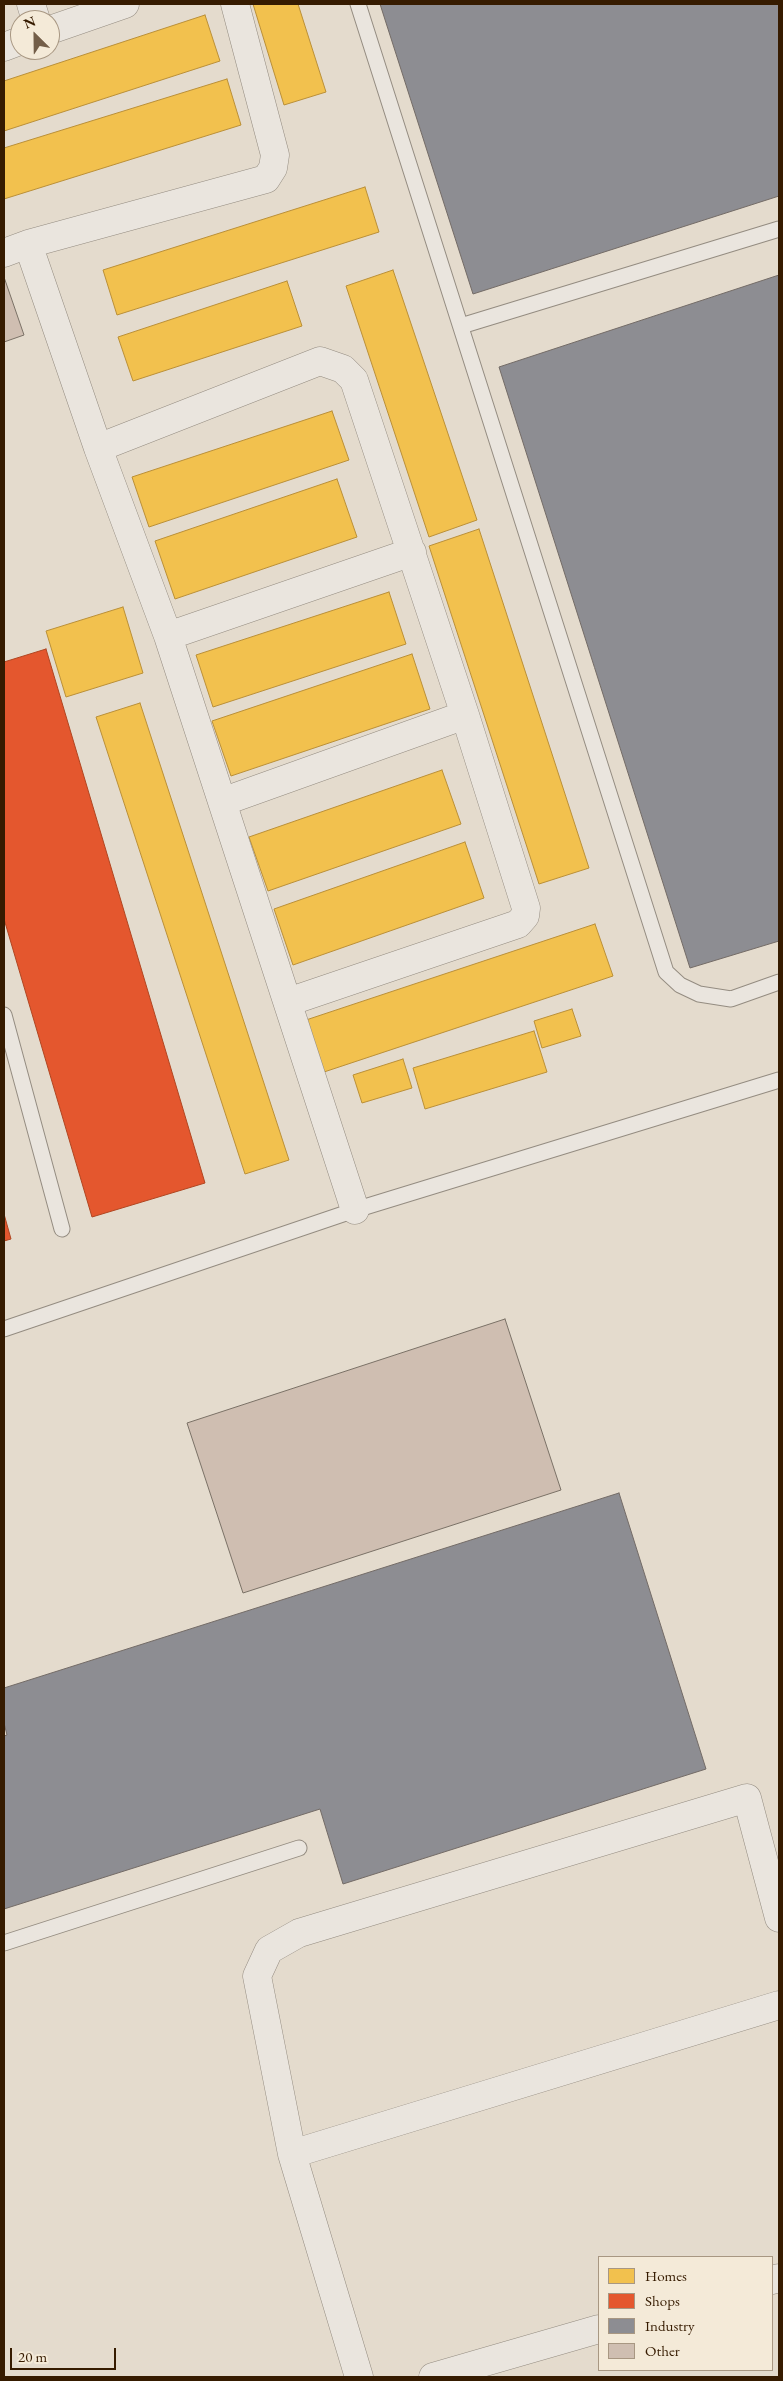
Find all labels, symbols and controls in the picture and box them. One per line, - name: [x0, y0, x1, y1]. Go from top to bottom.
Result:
- north arrow: [10, 10, 60, 60]
- text: N: [21, 12, 38, 33]
- legend: [598, 2256, 773, 2371]
- text: Homes: [645, 2266, 687, 2285]
- text: Shops: [645, 2291, 680, 2310]
- text: Industry: [645, 2316, 695, 2335]
- scale bar: [12, 2338, 119, 2370]
- text: Other: [645, 2341, 680, 2360]
- text: 20 m: [18, 2347, 47, 2366]

